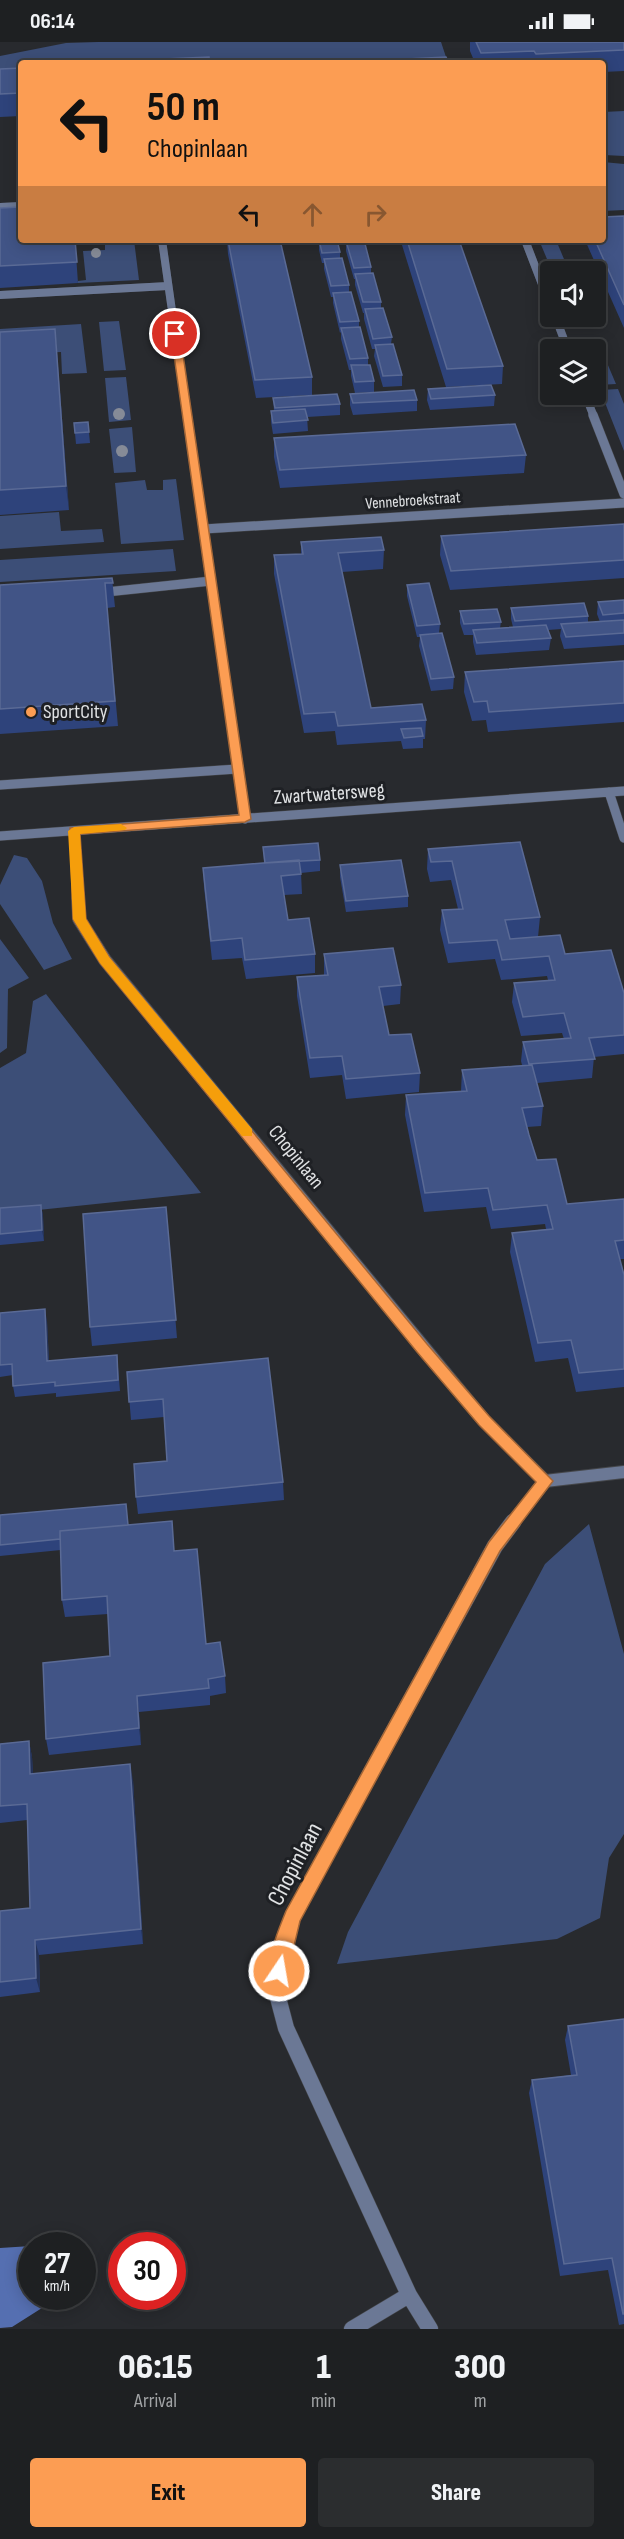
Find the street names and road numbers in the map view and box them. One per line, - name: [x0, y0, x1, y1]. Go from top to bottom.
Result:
- street label: Vennebroekstraat: [365, 488, 461, 514]
- street label: Zwartwatersweg: [273, 778, 385, 810]
- street label: Chopinlaan: [263, 1120, 329, 1194]
- street label: Chopinlaan: [261, 1818, 329, 1910]

